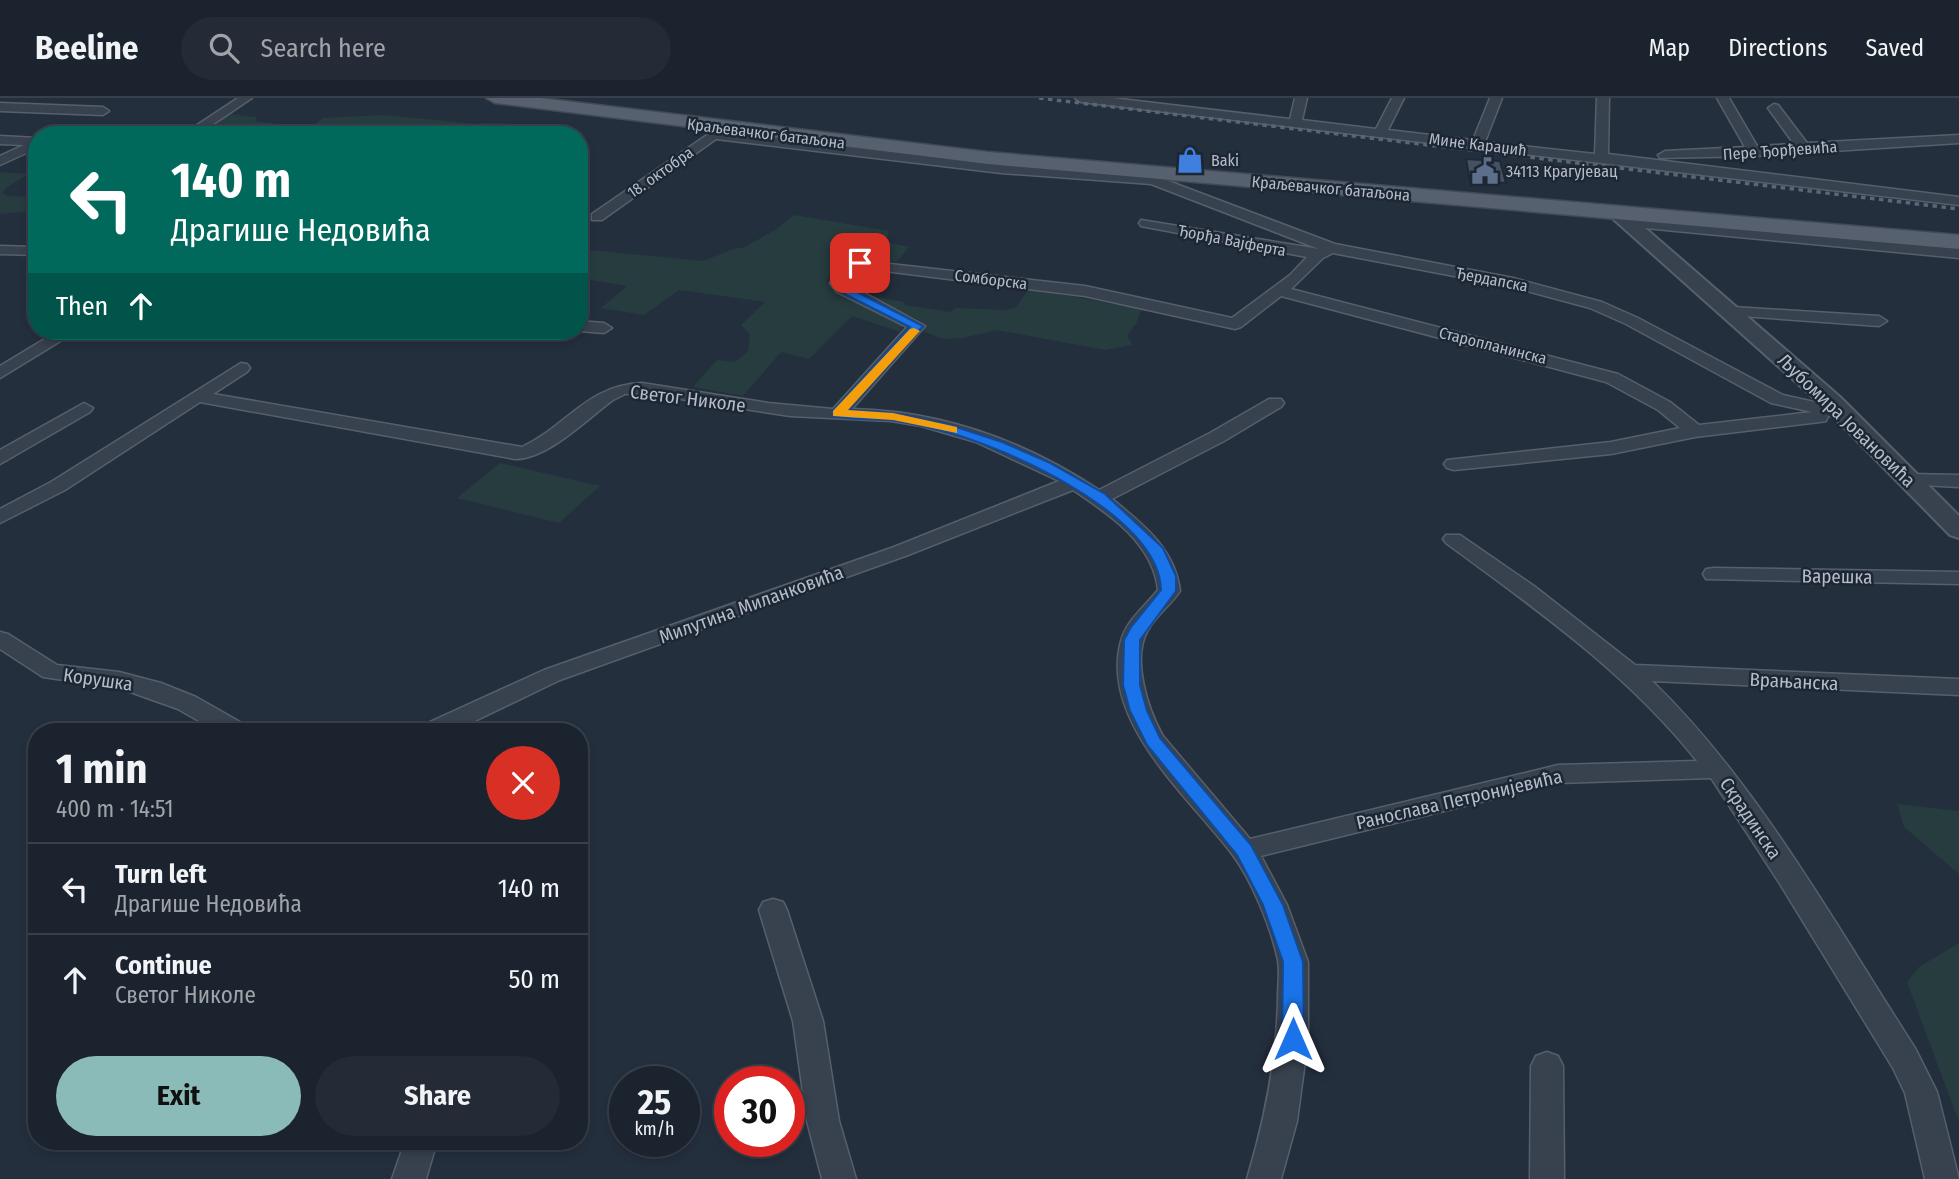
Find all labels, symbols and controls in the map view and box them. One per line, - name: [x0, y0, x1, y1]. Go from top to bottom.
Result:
- search box: [181, 17, 671, 80]
- text: Beeline: [35, 28, 139, 68]
- icon: search: [205, 29, 243, 67]
- text: Search here: [261, 33, 386, 64]
- text: Map: [1649, 34, 1690, 62]
- text: Directions: [1728, 34, 1827, 62]
- text: Saved: [1865, 34, 1924, 62]
- street label: Краљевачког батаљона: [686, 114, 846, 153]
- street label: Мине Караџић: [1428, 129, 1528, 160]
- street label: Пере Ђорђевића: [1722, 137, 1838, 164]
- street label: 18. октобра: [624, 143, 697, 202]
- shop icon: Baki: [1175, 145, 1205, 175]
- text: 140 m: [171, 151, 291, 210]
- place label: Baki: [1211, 151, 1239, 170]
- icon: left: [56, 154, 147, 245]
- public building icon: 34113 Крагујевац: [1470, 156, 1500, 186]
- place label: 34113 Крагујевац: [1506, 162, 1618, 181]
- street label: Краљевачког батаљона: [1251, 172, 1411, 205]
- text: Драгише Недовића: [171, 211, 431, 249]
- street label: Ђорђа Вајферта: [1176, 221, 1288, 260]
- pin: [830, 233, 890, 293]
- icon: arrive: [841, 244, 879, 282]
- street label: Ђердапска: [1454, 263, 1530, 296]
- street label: Сомборска: [953, 266, 1029, 293]
- icon: ahead: [122, 287, 160, 325]
- text: Then: [56, 291, 108, 322]
- street label: Старопланинска: [1437, 323, 1549, 368]
- street label: Љубомира Јовановића: [1773, 349, 1920, 492]
- street label: Светог Николе: [629, 380, 747, 417]
- street label: Милутина Миланковића: [656, 560, 847, 649]
- street label: Варешка: [1801, 564, 1873, 589]
- street label: Корушка: [62, 663, 134, 696]
- street label: Врањанска: [1749, 668, 1839, 695]
- text: 1 min: [56, 744, 147, 794]
- button: close: [486, 746, 560, 820]
- street label: Ранослава Петронијевића: [1354, 765, 1564, 834]
- street label: Скрадинска: [1715, 773, 1786, 863]
- text: 400 m · 14:51: [56, 795, 173, 823]
- text: Turn left: [115, 859, 207, 890]
- icon: left: [56, 870, 94, 908]
- text: 140 m: [498, 873, 560, 904]
- text: Драгише Недовића: [115, 890, 302, 918]
- text: Continue: [115, 950, 212, 981]
- icon: ahead: [56, 961, 94, 999]
- text: 50 m: [508, 964, 560, 995]
- text: Светог Николе: [115, 981, 256, 1009]
- position arrow: [1256, 1002, 1330, 1076]
- button: Exit: [56, 1056, 301, 1136]
- button: Share: [315, 1056, 560, 1136]
- speed limit sign: 30: [714, 1066, 805, 1157]
- text: 25: [638, 1081, 671, 1123]
- text: km/h: [634, 1118, 675, 1140]

